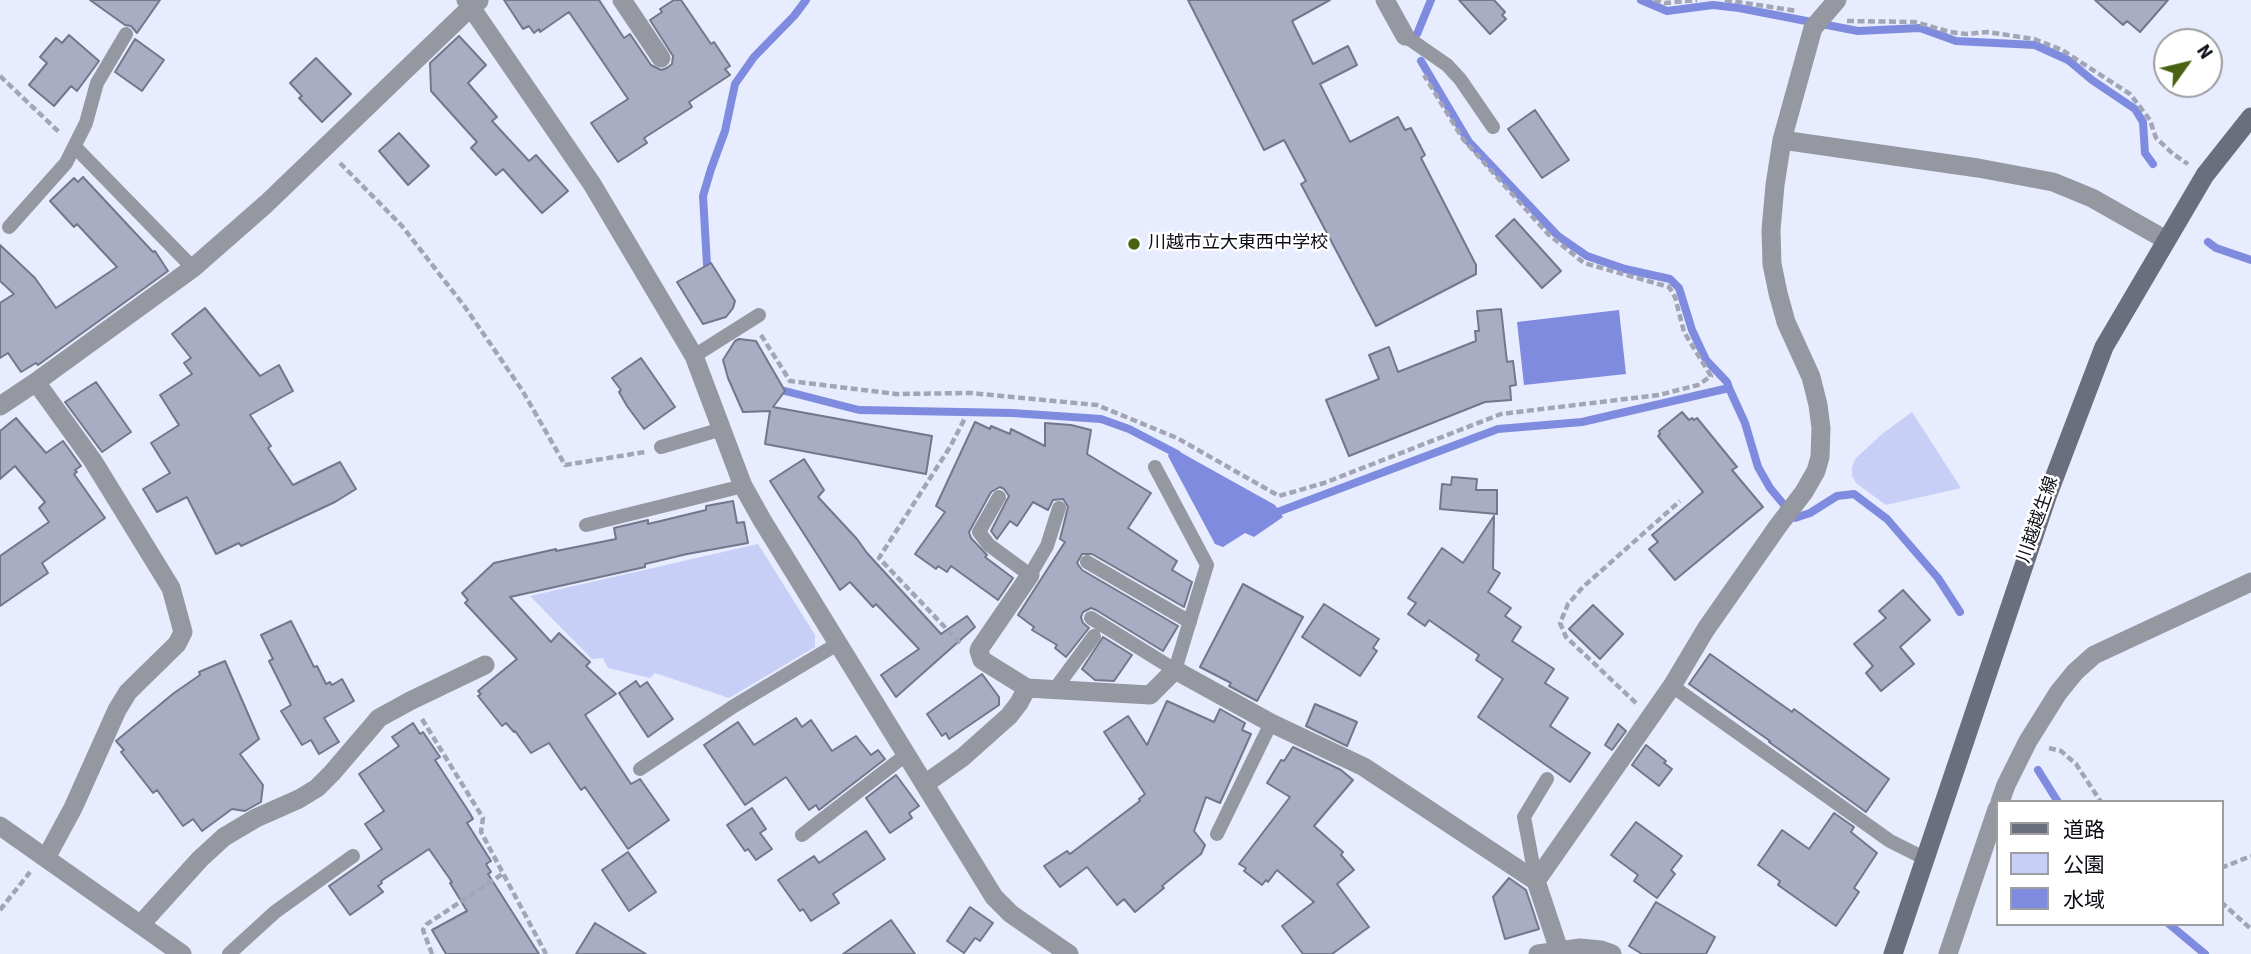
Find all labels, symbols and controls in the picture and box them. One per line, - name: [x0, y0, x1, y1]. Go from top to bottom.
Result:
- north arrow: [2153, 28, 2223, 98]
- text: N: [2189, 39, 2219, 65]
- place label: 川越市立大東西中学校: [1148, 233, 1328, 255]
- marker: 川越市立大東西中学校: [1126, 236, 1142, 252]
- street label: 川越越生線: [2014, 474, 2064, 566]
- legend: [1996, 800, 2223, 926]
- text: 道路: [2063, 815, 2105, 845]
- text: 公園: [2063, 850, 2105, 880]
- text: 水域: [2063, 885, 2105, 915]

